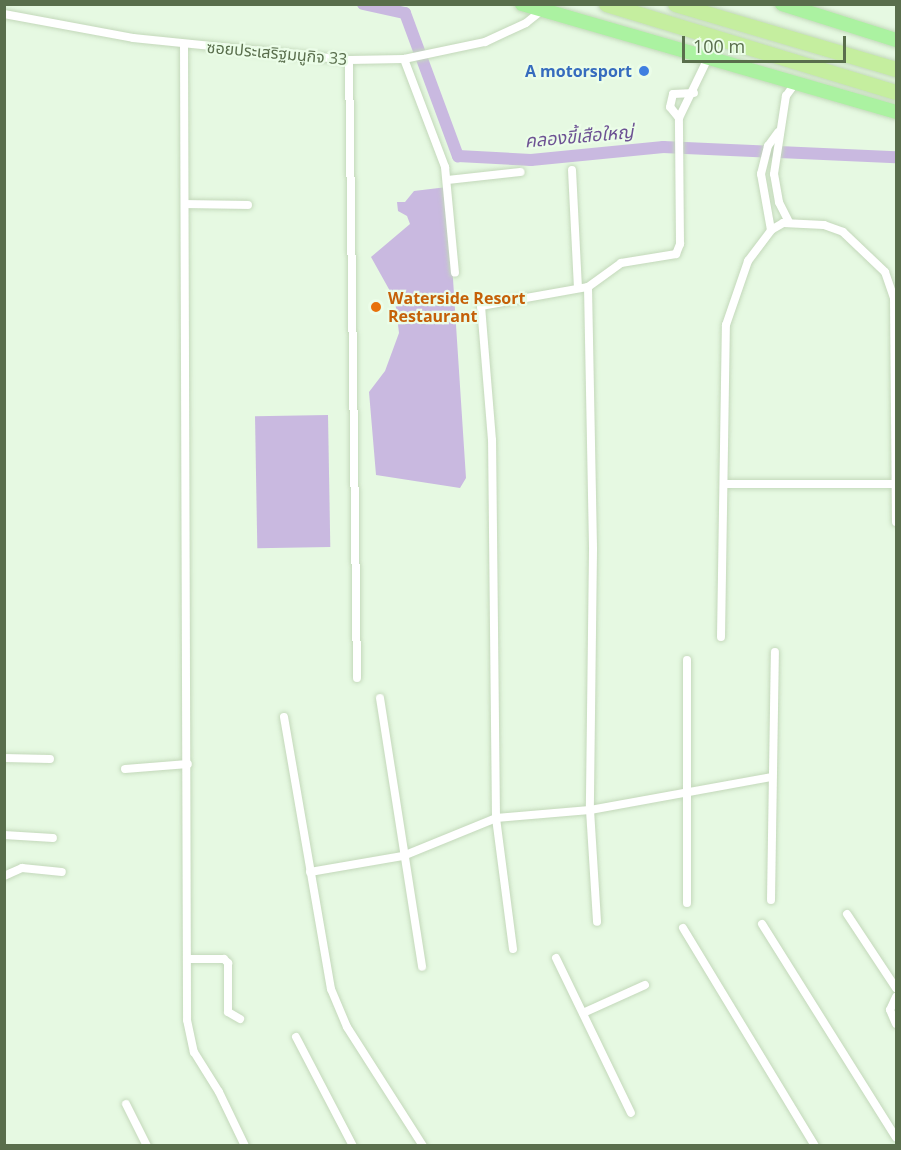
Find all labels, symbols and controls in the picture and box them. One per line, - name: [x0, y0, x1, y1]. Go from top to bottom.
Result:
- scale bar: [685, 24, 848, 62]
- text: 100 m: [693, 34, 745, 58]
- street label: ซอยประเสริฐมนูกิจ 33: [206, 37, 348, 69]
- place label: A motorsport: [525, 61, 632, 81]
- marker: A motorsport: [637, 64, 651, 78]
- water label: คลองขี้เสือใหญ่: [524, 120, 634, 152]
- place label: Waterside Resort Restaurant: [388, 288, 525, 326]
- marker: Waterside Resort Restaurant: [369, 300, 383, 314]

